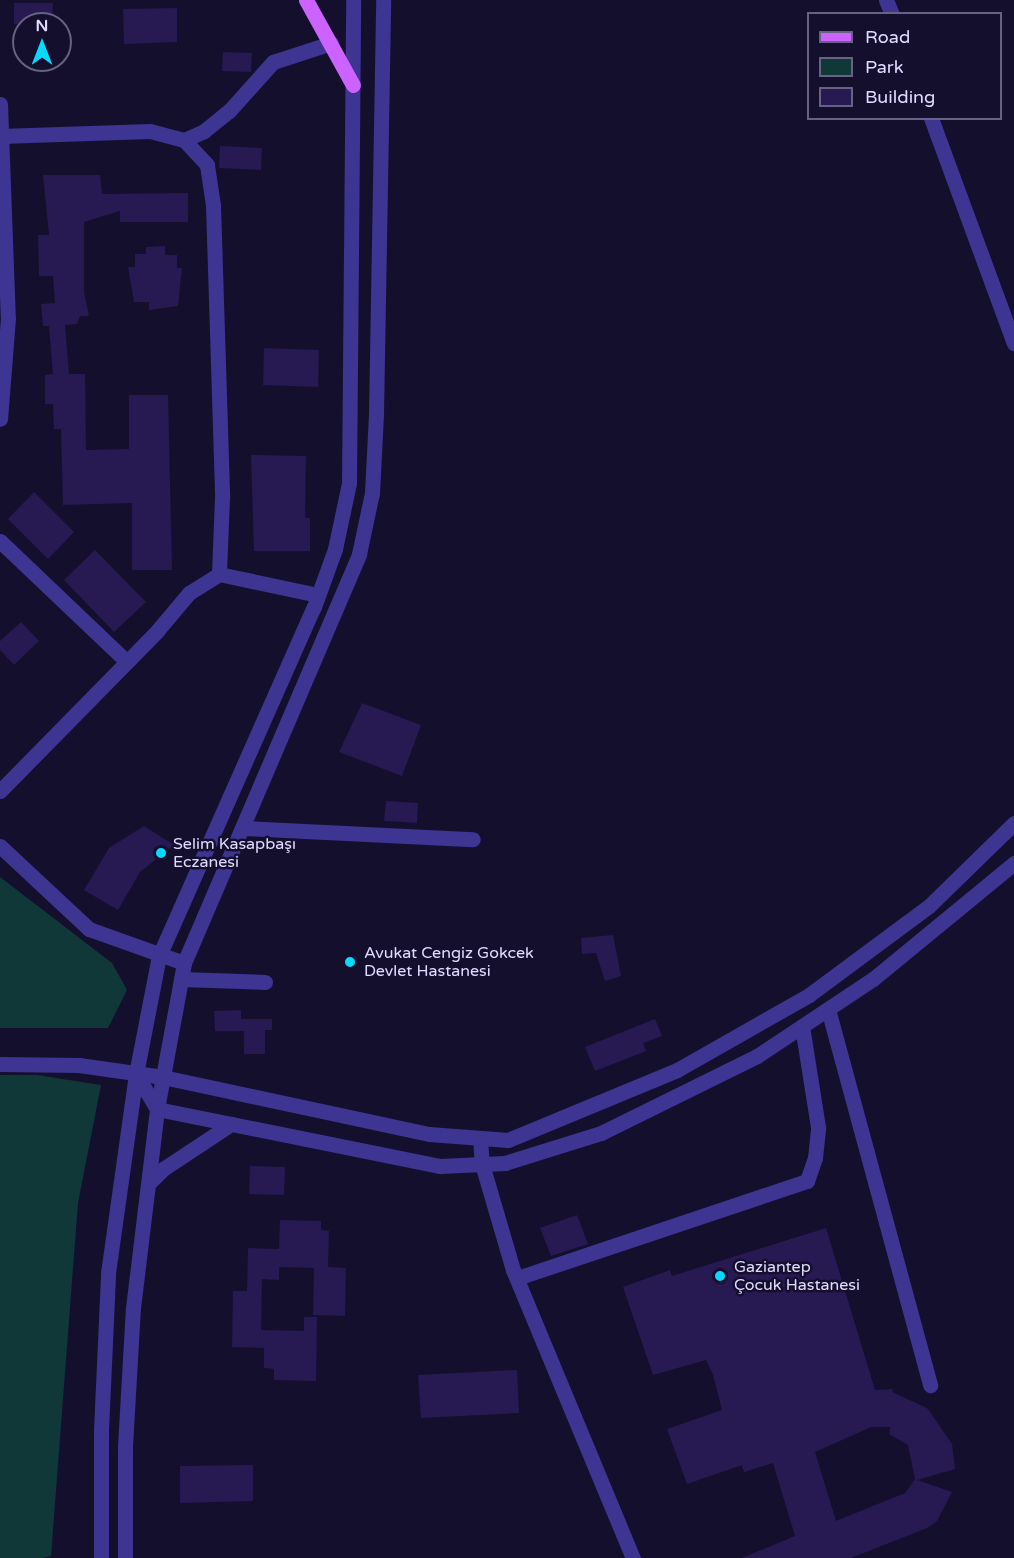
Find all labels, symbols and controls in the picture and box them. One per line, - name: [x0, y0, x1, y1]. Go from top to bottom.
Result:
- north arrow: [12, 12, 72, 72]
- legend: [807, 12, 1002, 120]
- text: N: [36, 16, 48, 36]
- text: Road: [865, 26, 910, 48]
- text: Park: [865, 56, 903, 78]
- text: Building: [865, 86, 935, 108]
- place label: Selim Kasapbaşı Eczanesi: [173, 834, 296, 872]
- marker: Selim Kasapbaşı Eczanesi: [154, 846, 168, 860]
- place label: Avukat Cengiz Gokcek Devlet Hastanesi: [364, 943, 534, 981]
- marker: Avukat Cengiz Gokcek Devlet Hastanesi: [341, 953, 359, 971]
- place label: Gaziantep Çocuk Hastanesi: [734, 1257, 860, 1295]
- marker: Gaziantep Çocuk Hastanesi: [711, 1267, 729, 1285]

